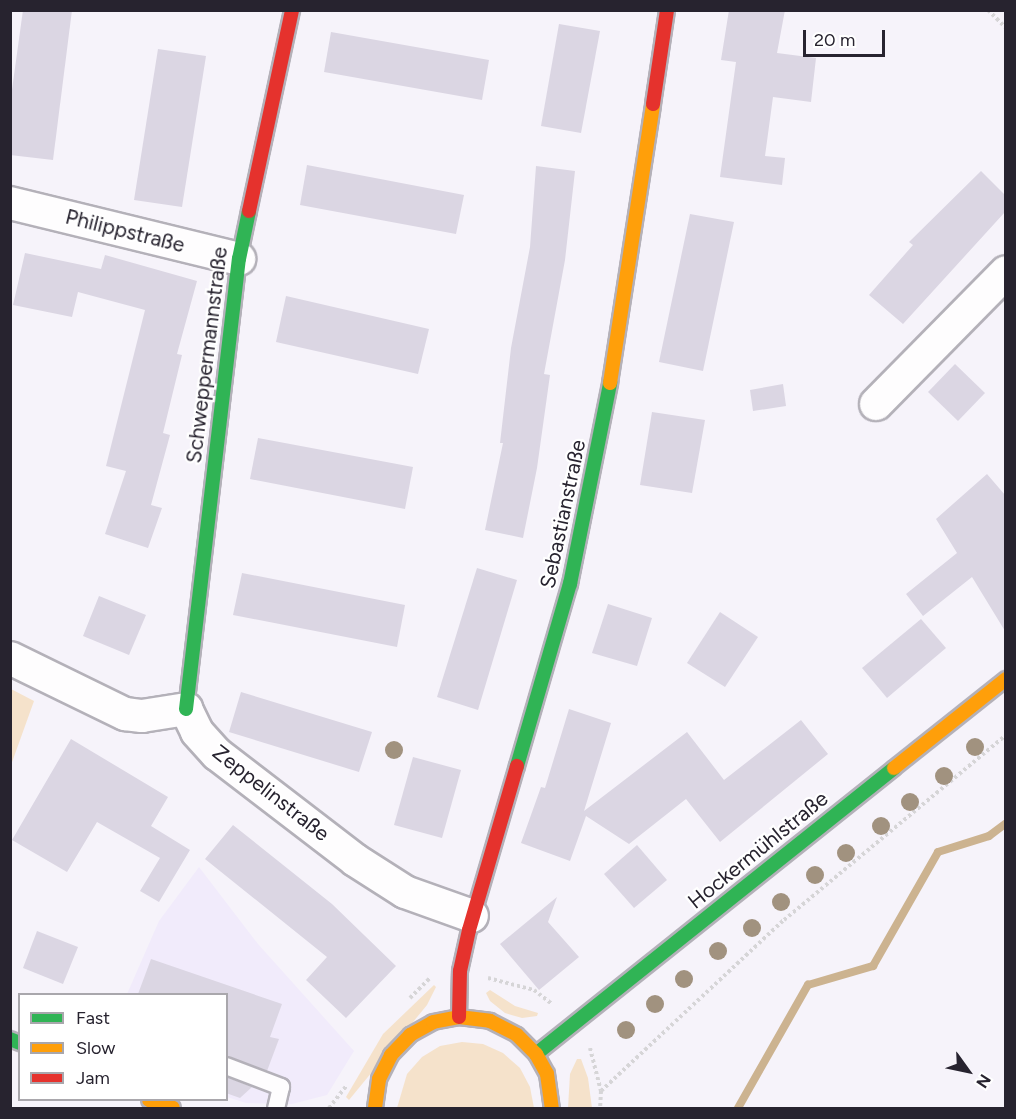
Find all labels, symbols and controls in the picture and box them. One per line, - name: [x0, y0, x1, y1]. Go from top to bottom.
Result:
- scale bar: [806, 18, 888, 56]
- text: 20 m: [814, 29, 855, 51]
- street label: Philippstraße: [63, 204, 187, 258]
- street label: Schweppermannstraße: [181, 245, 233, 465]
- street label: Sebastianstraße: [535, 437, 591, 591]
- street label: Zeppelinstraße: [208, 740, 334, 846]
- street label: Hockermühlstraße: [683, 786, 833, 914]
- legend: [18, 993, 228, 1101]
- text: Fast: [76, 1007, 110, 1029]
- text: Slow: [76, 1037, 115, 1059]
- north arrow: [938, 1041, 998, 1101]
- text: Jam: [76, 1067, 110, 1089]
- text: N: [972, 1071, 995, 1091]

